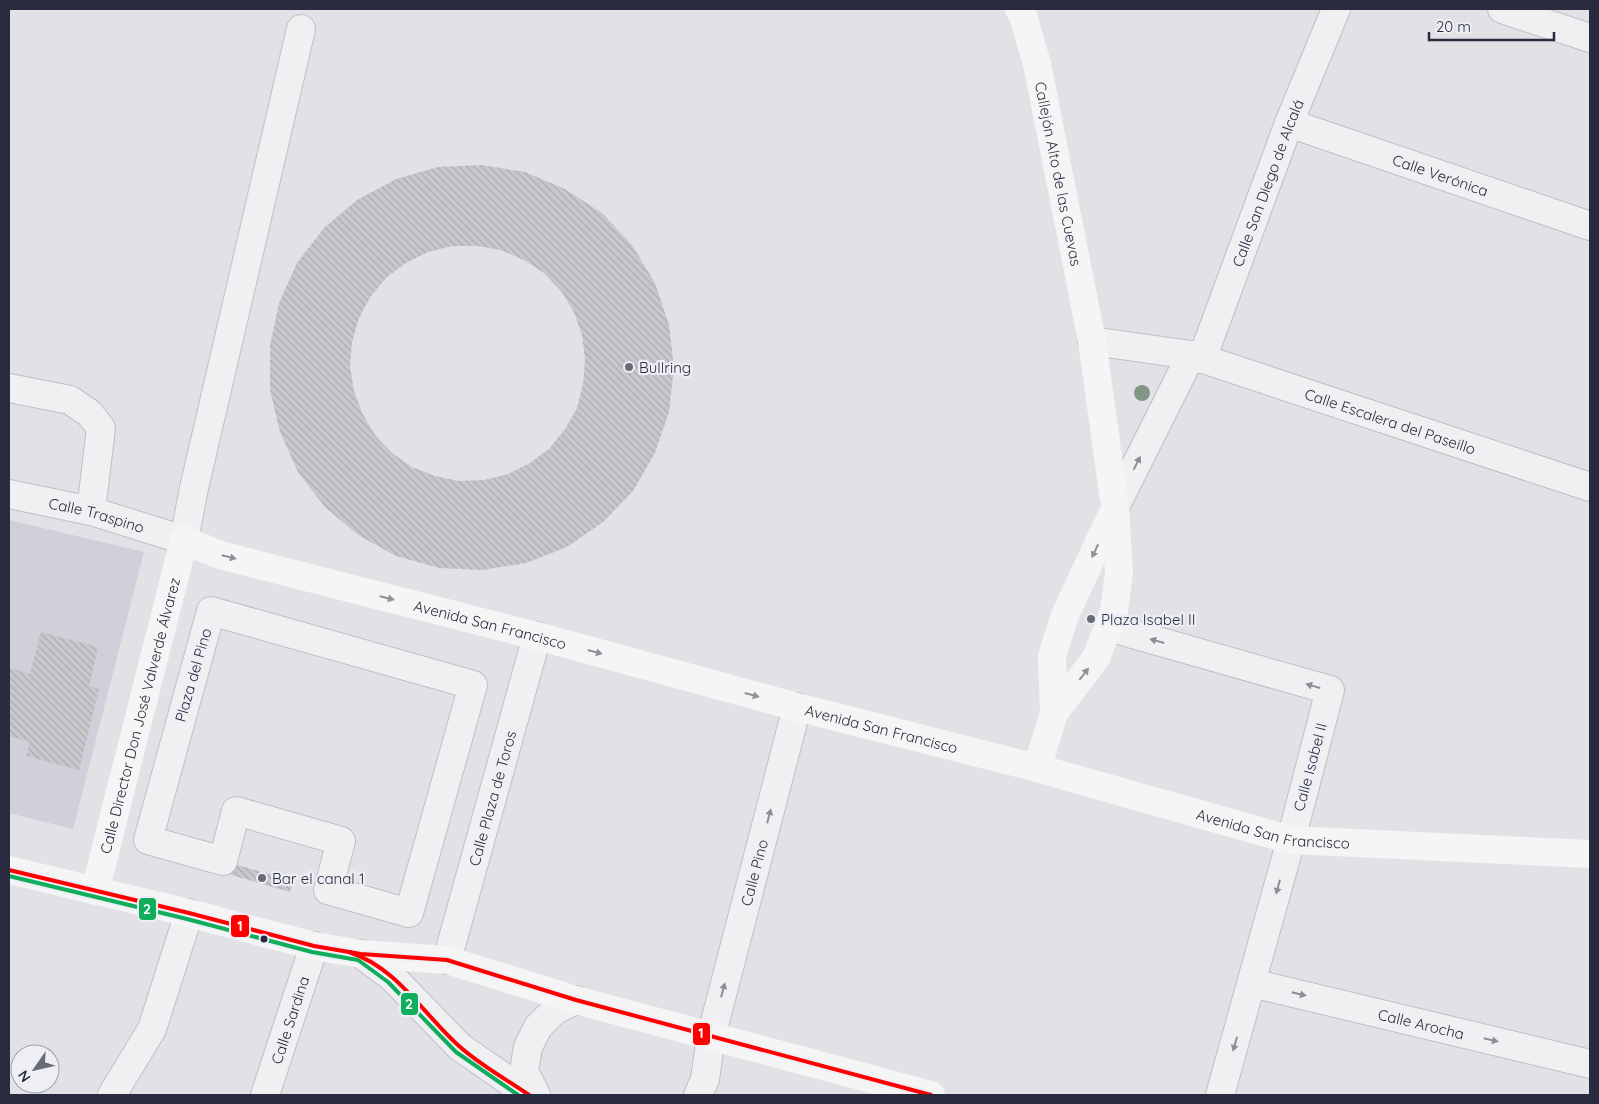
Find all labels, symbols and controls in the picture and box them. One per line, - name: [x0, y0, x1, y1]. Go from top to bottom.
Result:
- scale bar: [1429, 10, 1554, 42]
- text: 20 m: [1436, 17, 1471, 36]
- street label: Callejón Alto de las Cuevas: [1031, 80, 1086, 268]
- street label: Calle San Diego de Alcalá: [1227, 96, 1307, 269]
- street label: Calle Verónica: [1390, 150, 1491, 200]
- place label: Bullring: [639, 358, 691, 377]
- marker: Bullring: [623, 361, 635, 373]
- street label: Calle Escalera del Paseillo: [1302, 384, 1478, 458]
- one-way arrow: [1133, 456, 1141, 470]
- street label: Calle Traspino: [47, 493, 147, 537]
- one-way arrow: [1090, 544, 1098, 558]
- one-way arrow: [222, 553, 237, 561]
- street label: Calle Director Don José Valverde Álvarez: [95, 575, 184, 856]
- one-way arrow: [379, 594, 394, 602]
- street label: Avenida San Francisco: [412, 595, 569, 653]
- place label: Plaza Isabel II: [1101, 610, 1195, 629]
- marker: Plaza Isabel II: [1085, 613, 1097, 625]
- street label: Plaza del Pino: [171, 626, 215, 724]
- one-way arrow: [1150, 637, 1165, 645]
- one-way arrow: [587, 648, 602, 656]
- one-way arrow: [1079, 667, 1089, 681]
- one-way arrow: [1306, 681, 1321, 689]
- one-way arrow: [744, 691, 759, 699]
- street label: Avenida San Francisco: [803, 700, 960, 757]
- street label: Calle Isabel II: [1289, 721, 1331, 813]
- street label: Calle Plaza de Toros: [464, 728, 520, 868]
- street label: Avenida San Francisco: [1194, 804, 1350, 852]
- one-way arrow: [765, 808, 773, 823]
- street label: Calle Pino: [736, 837, 772, 908]
- place label: Bar el canal 1: [272, 869, 364, 888]
- marker: Bar el canal 1: [256, 872, 268, 884]
- one-way arrow: [1274, 879, 1282, 894]
- line badge: 2: [138, 897, 157, 921]
- text: 2: [143, 900, 151, 918]
- line badge: 1: [230, 914, 250, 938]
- text: 1: [237, 917, 243, 935]
- unlabelled marker: [259, 934, 269, 944]
- street label: Calle Sardina: [266, 974, 313, 1066]
- one-way arrow: [719, 982, 727, 997]
- one-way arrow: [1292, 990, 1307, 998]
- line badge: 2: [400, 992, 419, 1016]
- text: 2: [405, 995, 413, 1013]
- street label: Calle Arocha: [1376, 1004, 1466, 1043]
- line badge: 1: [692, 1022, 711, 1046]
- text: 1: [698, 1024, 704, 1042]
- one-way arrow: [1230, 1036, 1238, 1051]
- one-way arrow: [1484, 1036, 1499, 1044]
- north arrow: [10, 1044, 60, 1094]
- text: N: [14, 1067, 35, 1086]

